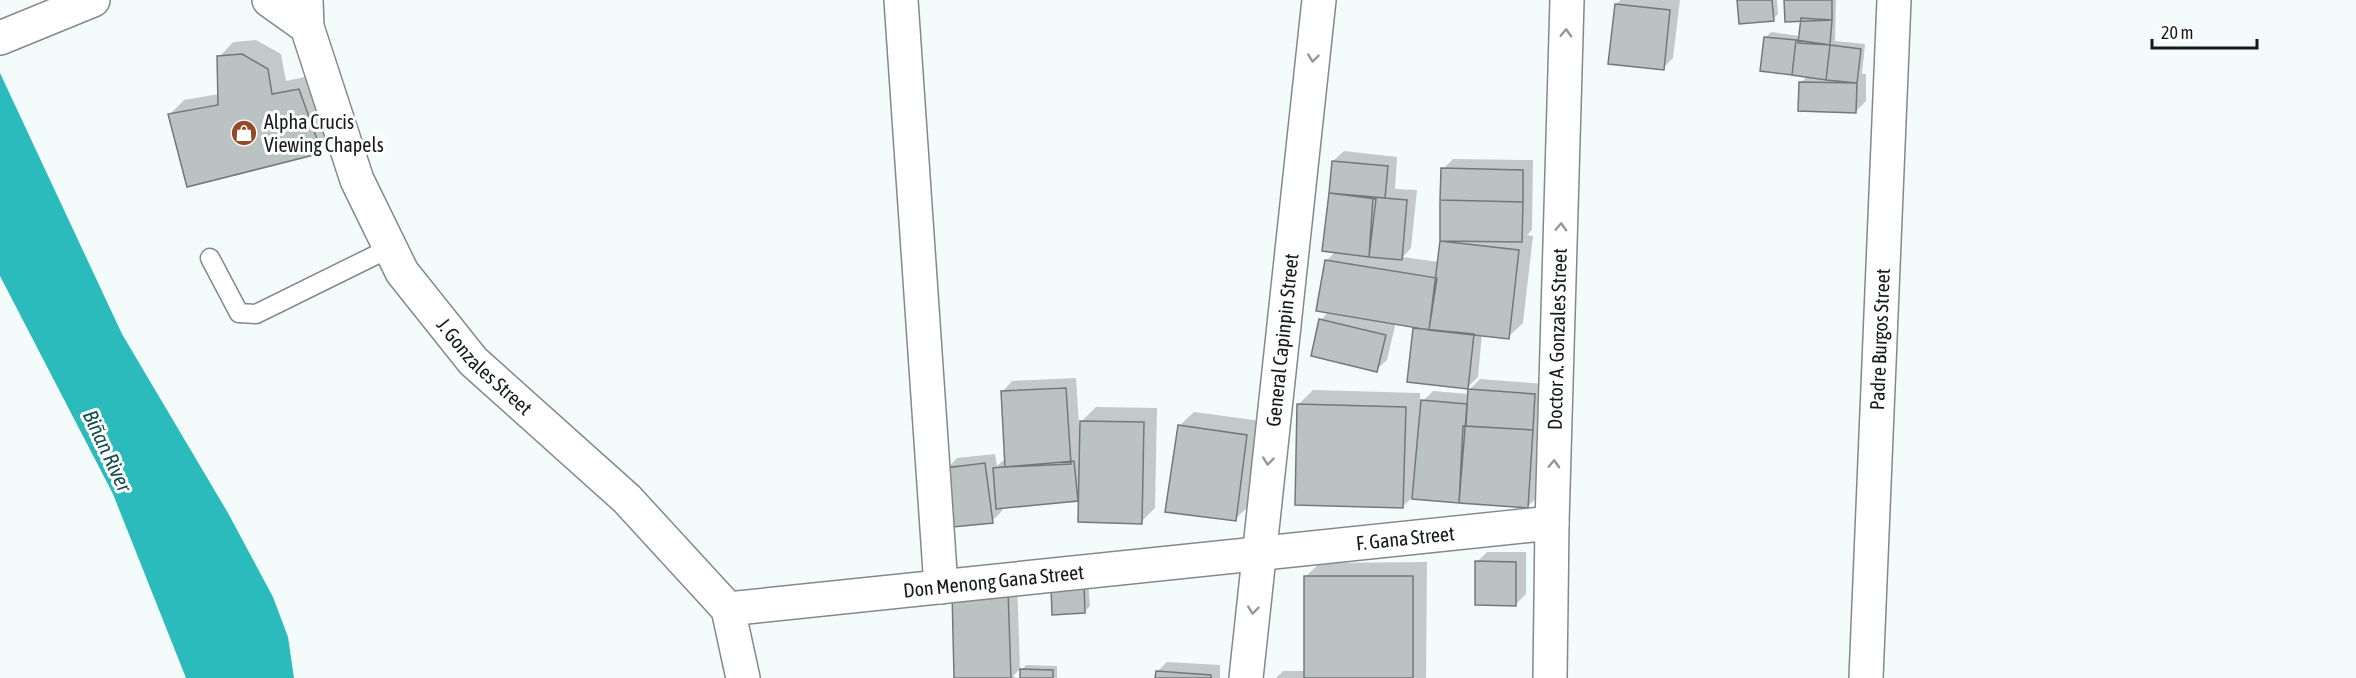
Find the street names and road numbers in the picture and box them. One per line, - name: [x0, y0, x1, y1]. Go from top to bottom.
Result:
- street label: Doctor A. Gonzales Street: [1543, 248, 1571, 430]
- street label: General Capinpin Street: [1261, 252, 1303, 428]
- street label: Padre Burgos Street: [1865, 268, 1894, 411]
- street label: J. Gonzales Street: [432, 313, 537, 419]
- street label: F. Gana Street: [1355, 521, 1456, 554]
- street label: Don Menong Gana Street: [902, 560, 1085, 602]

